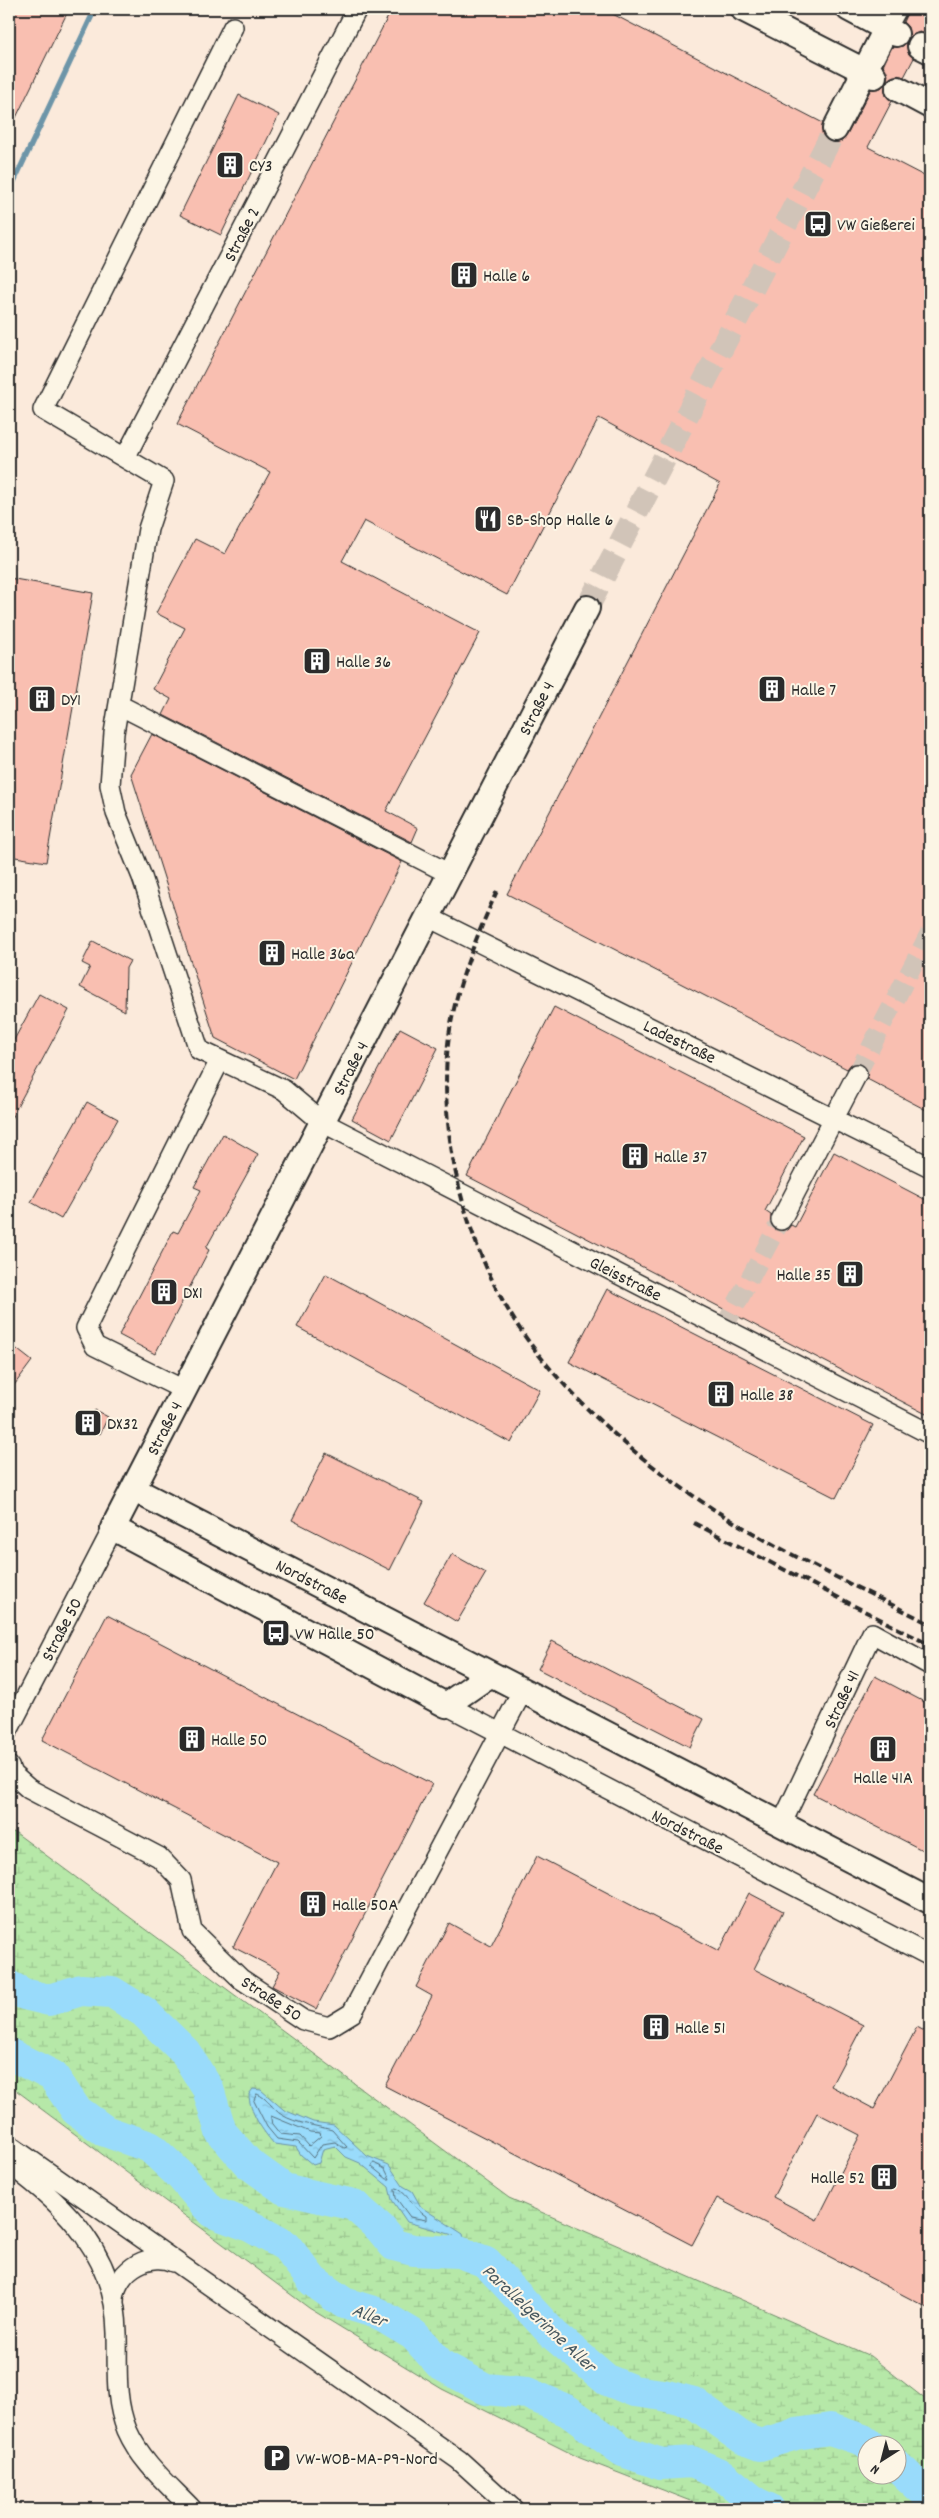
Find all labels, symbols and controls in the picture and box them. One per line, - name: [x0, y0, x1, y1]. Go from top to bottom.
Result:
- building icon: CY3: [215, 150, 245, 180]
- place label: CY3: [249, 155, 272, 180]
- street label: Straße 2: [219, 204, 268, 267]
- bus stop icon: VW Gießerei: [803, 209, 833, 239]
- place label: VW Gießerei: [837, 214, 915, 239]
- building icon: Halle 6: [449, 260, 479, 290]
- place label: Halle 6: [483, 265, 530, 290]
- restaurant icon: SB-Shop Halle 6: [473, 504, 503, 534]
- place label: SB-Shop Halle 6: [507, 509, 613, 534]
- building icon: Halle 36: [302, 646, 332, 676]
- place label: Halle 36: [336, 651, 391, 676]
- building icon: Halle 7: [757, 674, 787, 704]
- street label: Straße 4: [514, 678, 562, 741]
- place label: Halle 7: [791, 679, 836, 704]
- building icon: DY1: [27, 684, 57, 714]
- place label: DY1: [61, 689, 81, 714]
- building icon: Halle 36a: [257, 938, 287, 968]
- place label: Halle 36a: [291, 943, 355, 968]
- street label: Ladestraße: [638, 1015, 719, 1072]
- street label: Straße 4: [328, 1038, 376, 1101]
- building icon: Halle 37: [620, 1141, 650, 1171]
- place label: Halle 37: [654, 1146, 707, 1171]
- street label: Gleisstraße: [584, 1251, 665, 1309]
- building icon: Halle 35: [835, 1259, 865, 1289]
- place label: Halle 35: [776, 1264, 831, 1289]
- building icon: DX1: [149, 1277, 179, 1307]
- place label: DX1: [183, 1282, 203, 1307]
- building icon: Halle 38: [706, 1379, 736, 1409]
- place label: Halle 38: [740, 1384, 793, 1409]
- street label: Straße 4: [142, 1398, 190, 1461]
- building icon: DX32: [73, 1408, 103, 1438]
- place label: DX32: [107, 1413, 139, 1438]
- street label: Nordstraße: [271, 1554, 351, 1612]
- street label: Straße 50: [37, 1594, 90, 1666]
- bus stop icon: VW Halle 50: [261, 1618, 291, 1648]
- place label: VW Halle 50: [295, 1623, 375, 1648]
- street label: Straße 41: [819, 1667, 868, 1733]
- building icon: Halle 50: [177, 1724, 207, 1754]
- place label: Halle 50: [211, 1729, 267, 1754]
- building icon: Halle 41A: [868, 1734, 898, 1764]
- place label: Halle 41A: [853, 1767, 913, 1792]
- street label: Nordstraße: [647, 1804, 727, 1862]
- building icon: Halle 50A: [298, 1889, 328, 1919]
- place label: Halle 50A: [332, 1894, 398, 1919]
- street label: Straße 50: [235, 1971, 306, 2029]
- building icon: Halle 51: [641, 2012, 671, 2042]
- place label: Halle 51: [675, 2017, 726, 2042]
- building icon: Halle 52: [869, 2162, 899, 2192]
- place label: Halle 52: [811, 2167, 865, 2192]
- water label: Parallelgerinne Aller: [474, 2259, 602, 2381]
- water label: Aller: [347, 2298, 392, 2337]
- north arrow: [856, 2436, 906, 2486]
- parking icon: VW-WOB-MA-P9-Nord: [262, 2443, 292, 2473]
- place label: VW-WOB-MA-P9-Nord: [296, 2448, 438, 2473]
- text: N: [867, 2459, 884, 2479]

